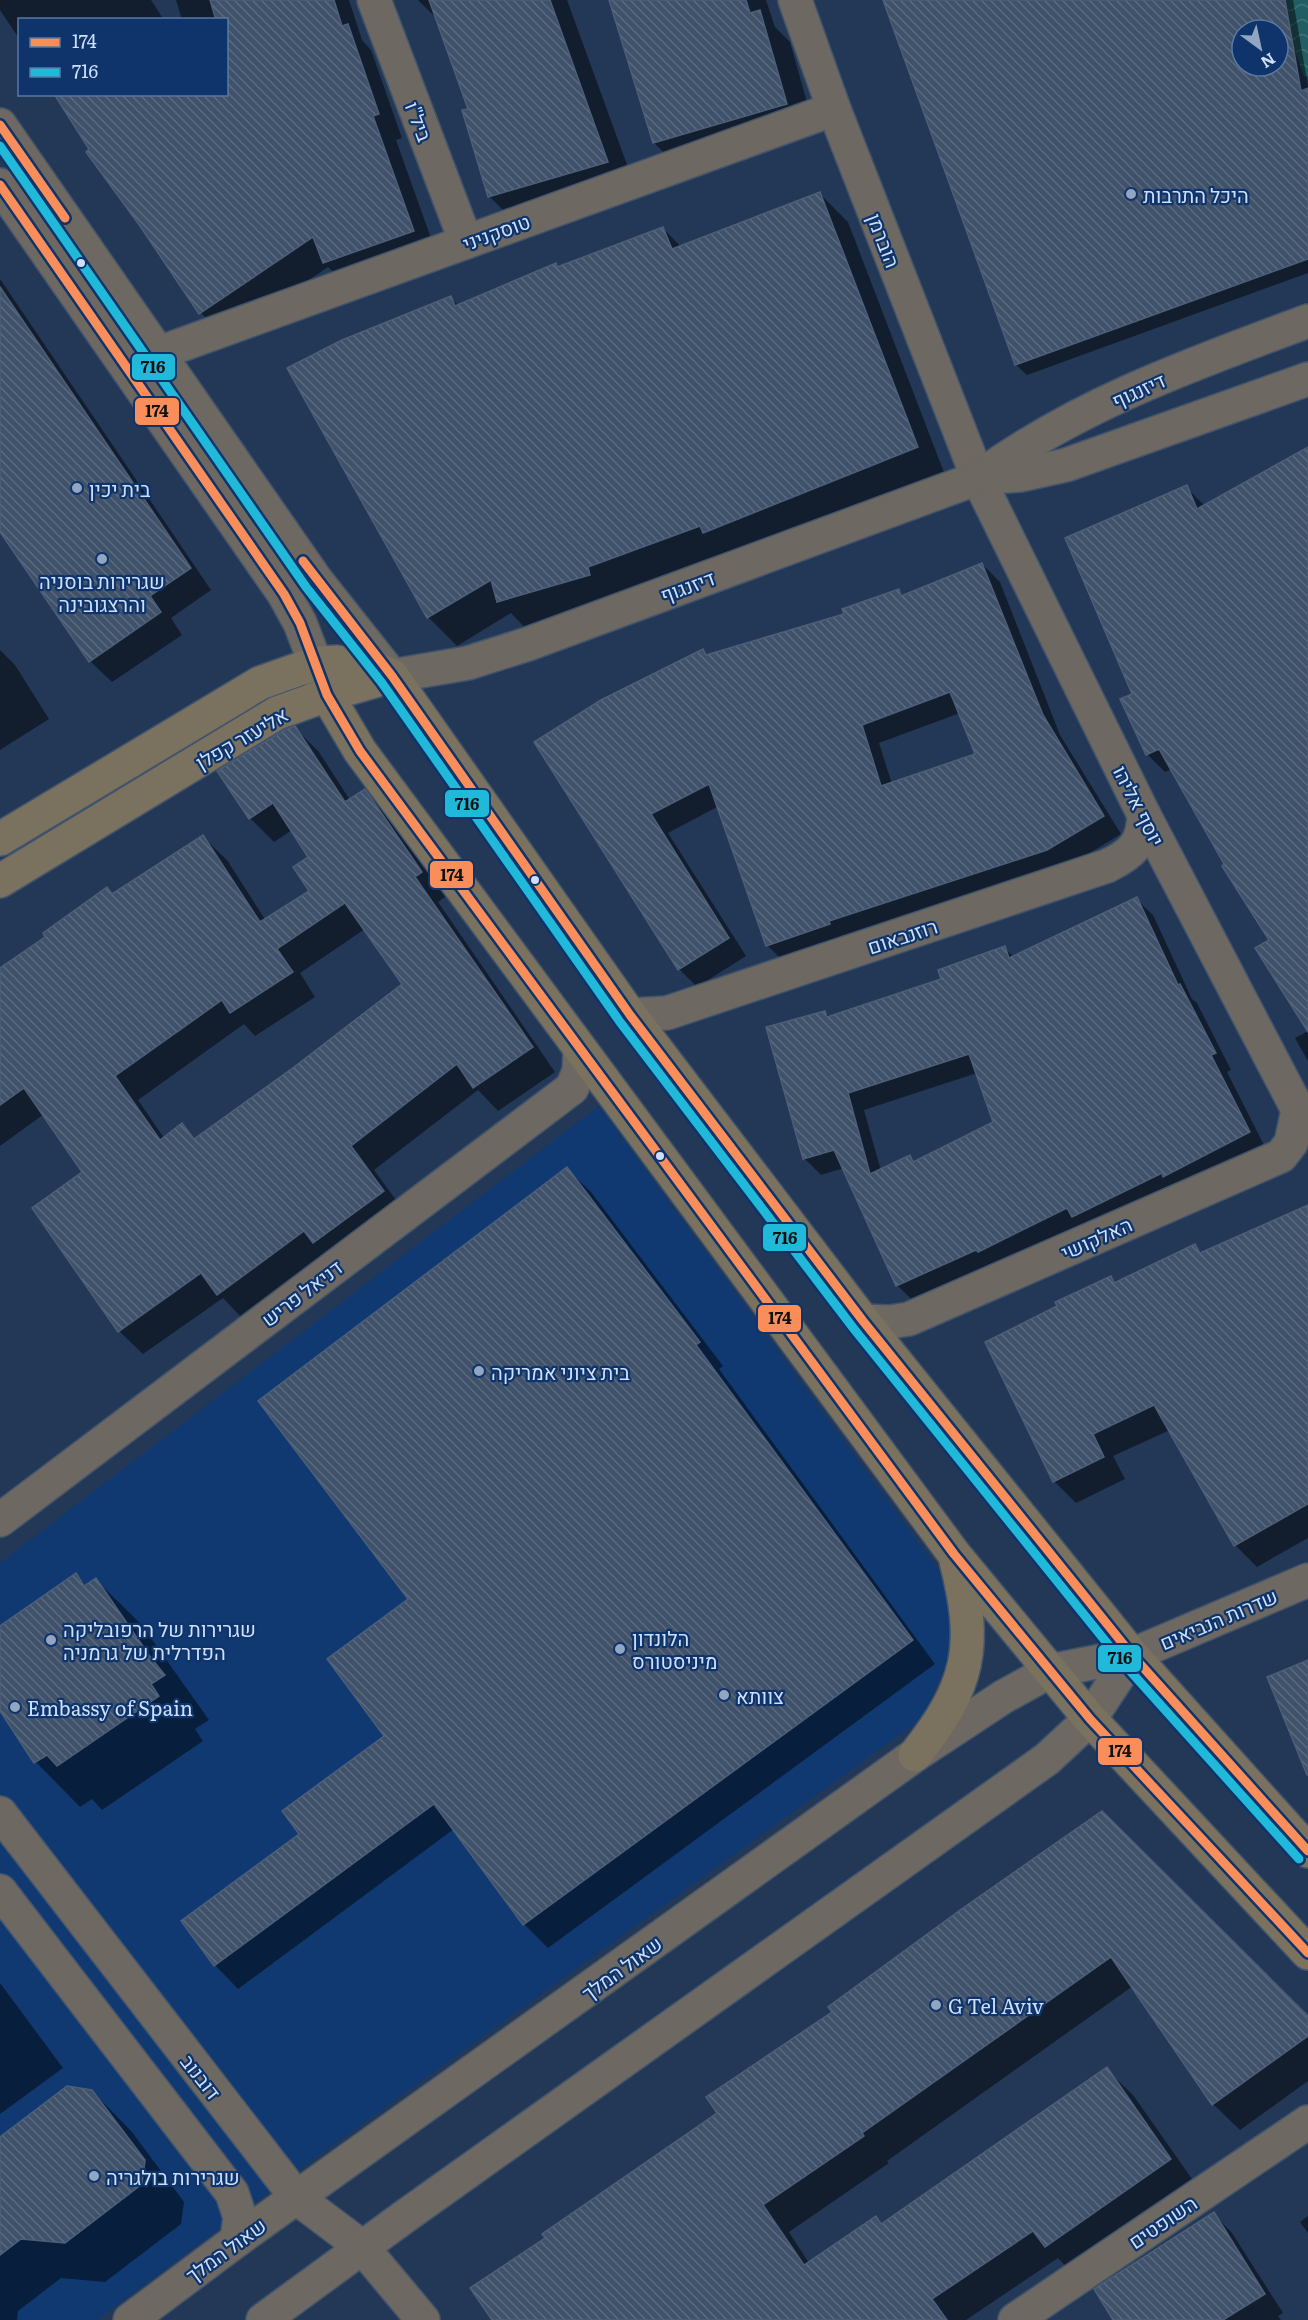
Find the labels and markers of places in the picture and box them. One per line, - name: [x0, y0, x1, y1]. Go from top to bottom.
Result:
- place label: היכל התרבות: [1143, 179, 1249, 209]
- marker: היכל התרבות: [1124, 187, 1138, 201]
- unlabelled marker: [75, 257, 87, 269]
- place label: בית יכין: [89, 473, 151, 503]
- marker: בית יכין: [70, 481, 84, 495]
- marker: שגרירות בוסניה והרצגובינה: [95, 552, 109, 566]
- place label: שגרירות בוסניה והרצגובינה: [39, 565, 165, 618]
- unlabelled marker: [529, 874, 541, 886]
- unlabelled marker: [654, 1150, 666, 1162]
- place label: בית ציוני אמריקה: [491, 1356, 630, 1386]
- marker: בית ציוני אמריקה: [472, 1364, 486, 1378]
- place label: שגרירות של הרפובליקה הפדרלית של גרמניה: [63, 1613, 256, 1666]
- place label: הלונדון מיניסטורס: [632, 1622, 718, 1675]
- marker: שגרירות של הרפובליקה הפדרלית של גרמניה: [44, 1633, 58, 1647]
- marker: הלונדון מיניסטורס: [613, 1642, 627, 1656]
- place label: צוותא: [736, 1680, 784, 1710]
- marker: צוותא: [717, 1688, 731, 1702]
- place label: Embassy of Spain: [27, 1692, 193, 1722]
- marker: Embassy of Spain: [8, 1700, 22, 1714]
- place label: G Tel Aviv: [948, 1990, 1044, 2020]
- marker: G Tel Aviv: [929, 1998, 943, 2012]
- place label: שגרירות בולגריה: [106, 2161, 240, 2191]
- marker: שגרירות בולגריה: [87, 2169, 101, 2183]

